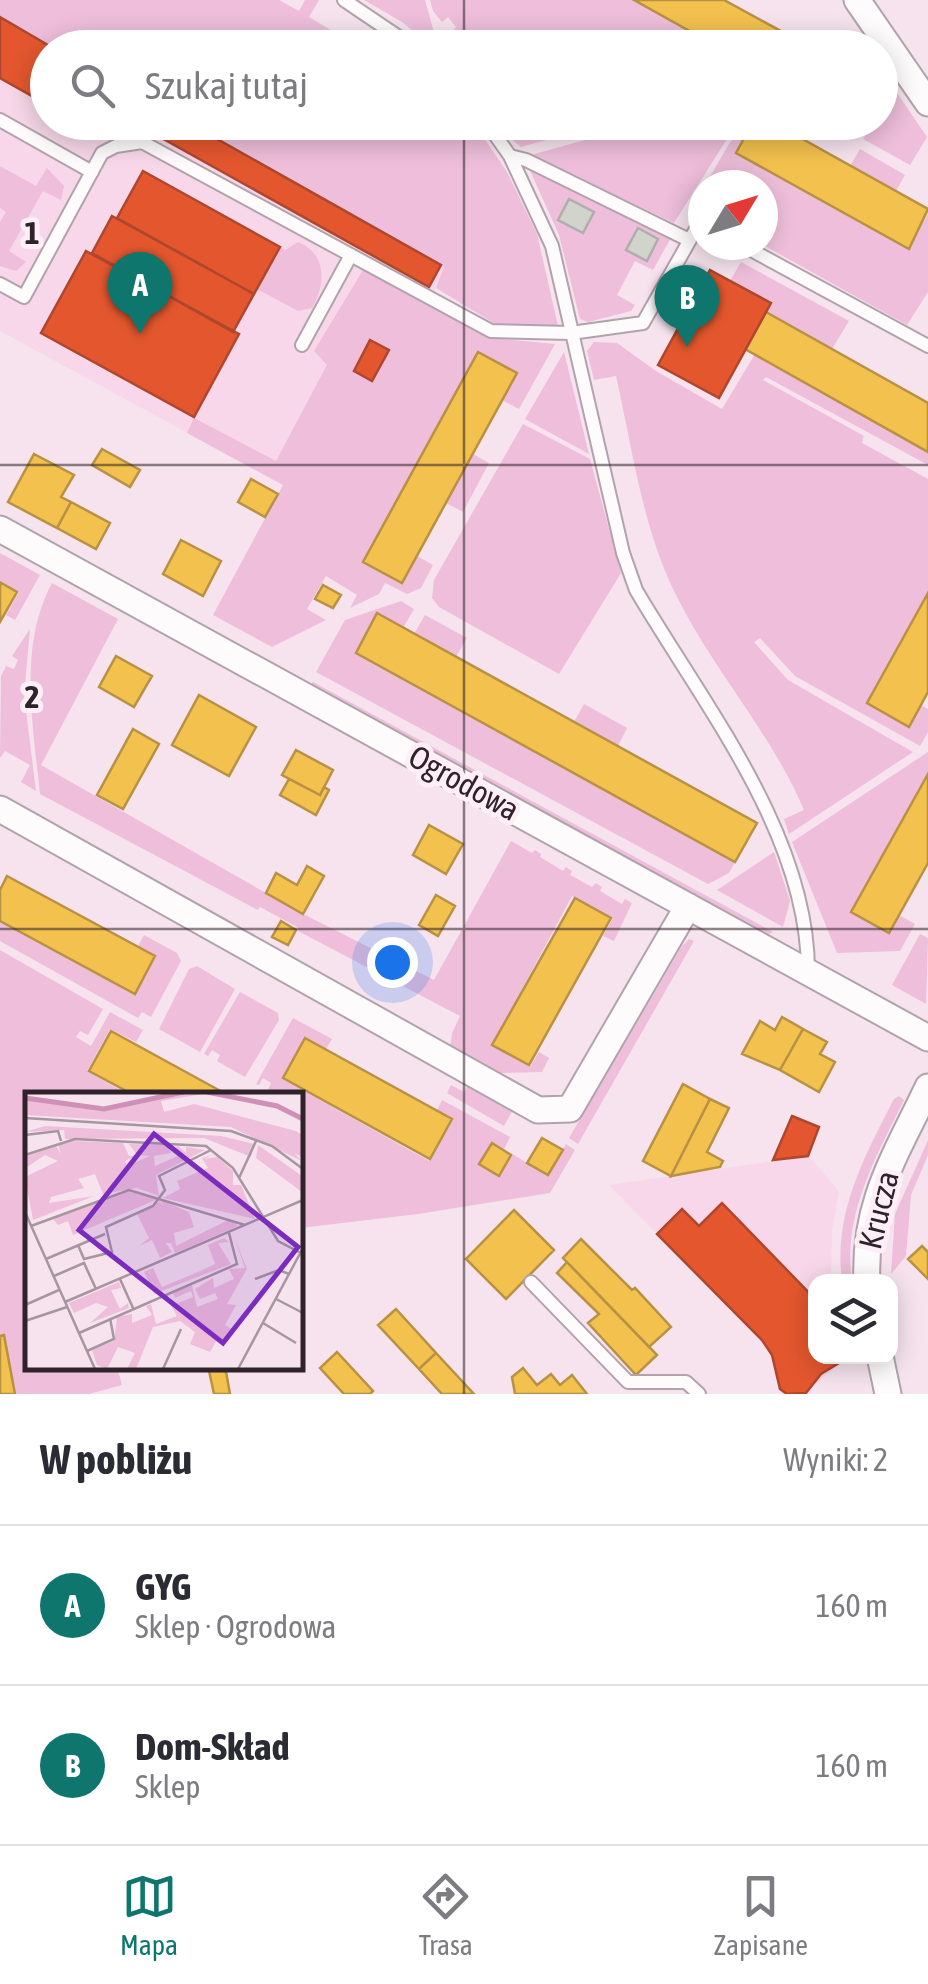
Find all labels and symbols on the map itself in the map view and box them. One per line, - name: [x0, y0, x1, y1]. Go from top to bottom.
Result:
- north arrow: [688, 170, 778, 260]
- text: 1: [24, 214, 40, 251]
- pin: A: [108, 252, 172, 334]
- pin: B: [654, 264, 720, 347]
- text: 2: [24, 678, 40, 715]
- street label: Ogrodowa: [403, 737, 526, 828]
- your location: [367, 937, 418, 988]
- inset map: [25, 1092, 302, 1369]
- street label: Krucza: [851, 1167, 906, 1253]

